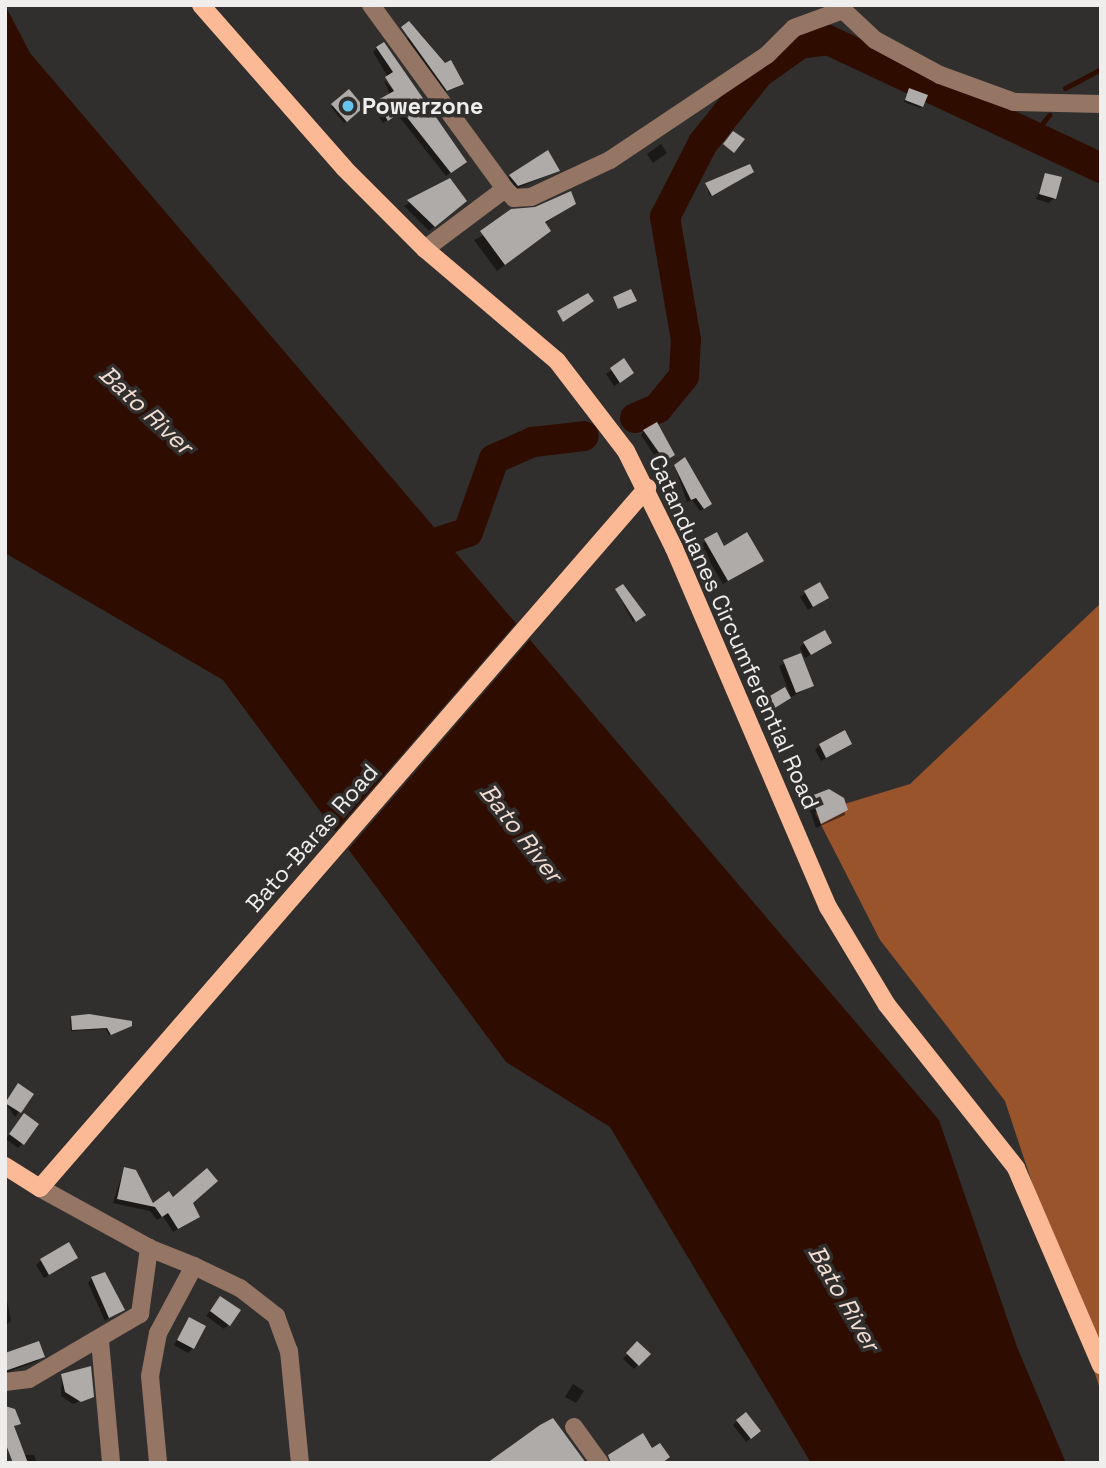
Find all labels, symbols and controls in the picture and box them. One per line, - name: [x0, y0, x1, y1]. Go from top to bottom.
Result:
- place label: Powerzone: [362, 92, 483, 120]
- marker: Powerzone: [340, 98, 356, 114]
- water label: Bato River: [93, 359, 199, 461]
- street label: Catanduanes Circumferential Road: [643, 450, 825, 814]
- street label: Bato-Baras Road: [240, 758, 384, 918]
- water label: Bato River: [474, 778, 568, 888]
- water label: Bato River: [802, 1240, 886, 1356]

